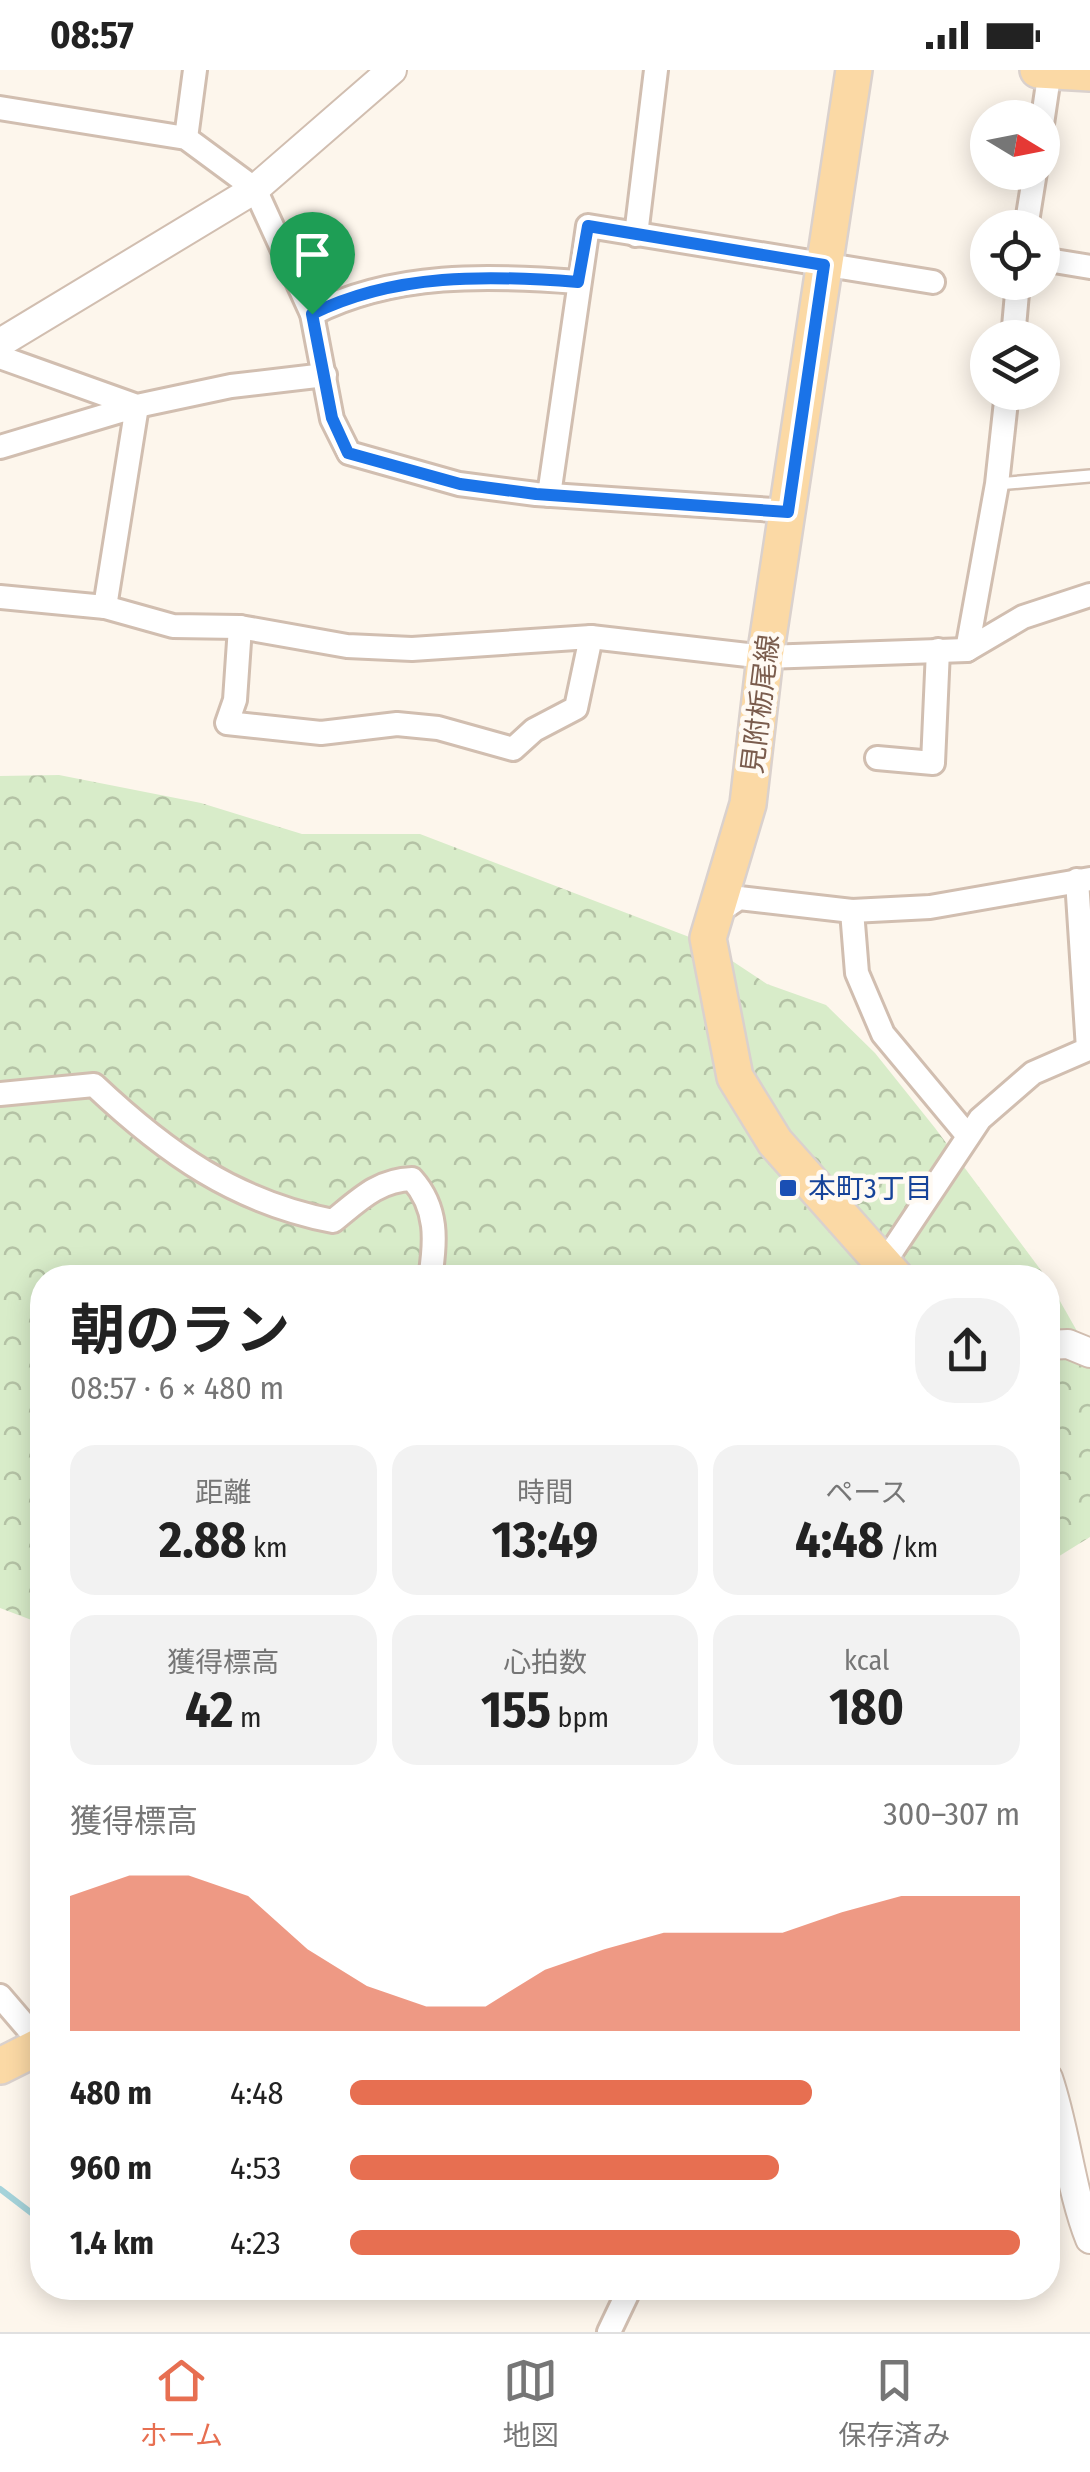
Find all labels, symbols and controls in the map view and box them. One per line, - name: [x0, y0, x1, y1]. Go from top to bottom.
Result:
- text: 08:57: [50, 12, 134, 58]
- north arrow: [970, 100, 1060, 190]
- map controls: [970, 100, 1060, 410]
- button: locate: [970, 210, 1060, 300]
- pin: [270, 212, 355, 315]
- icon: arrive: [285, 227, 340, 282]
- button: layers: [970, 320, 1060, 410]
- street label: 見附栃尾線: [736, 633, 785, 776]
- place label: 本町3丁目: [808, 1172, 933, 1205]
- marker: 本町3丁目: [777, 1177, 799, 1199]
- text: 朝のラン: [70, 1298, 290, 1364]
- button: share: [915, 1298, 1020, 1403]
- text: 08:57 · 6 × 480 m: [70, 1369, 284, 1407]
- text: 距離: [195, 1476, 251, 1509]
- text: 時間: [517, 1476, 573, 1509]
- text: ペース: [825, 1476, 908, 1509]
- text: 2.88: [159, 1510, 246, 1570]
- text: 13:49: [492, 1510, 598, 1570]
- text: 4:48: [795, 1510, 884, 1570]
- text: km: [246, 1531, 288, 1564]
- text: /km: [884, 1531, 938, 1564]
- text: kcal: [844, 1644, 889, 1677]
- text: 獲得標高: [167, 1646, 279, 1679]
- text: 心拍数: [503, 1646, 587, 1679]
- text: 180: [829, 1677, 904, 1737]
- text: 42: [185, 1680, 233, 1740]
- text: 155: [481, 1680, 551, 1740]
- text: m: [233, 1701, 262, 1734]
- text: bpm: [551, 1701, 609, 1734]
- text: 300–307 m: [883, 1795, 1020, 1833]
- text: 獲得標高: [70, 1802, 198, 1840]
- text: 480 m: [70, 2074, 152, 2112]
- text: 4:48: [230, 2074, 284, 2112]
- text: 960 m: [70, 2149, 152, 2187]
- text: 4:53: [230, 2149, 281, 2187]
- text: 1.4 km: [70, 2224, 154, 2262]
- text: 4:23: [230, 2224, 281, 2262]
- tab: ホーム: [140, 2353, 223, 2453]
- tab: 地図: [503, 2353, 559, 2453]
- tab: 保存済み: [838, 2353, 950, 2453]

